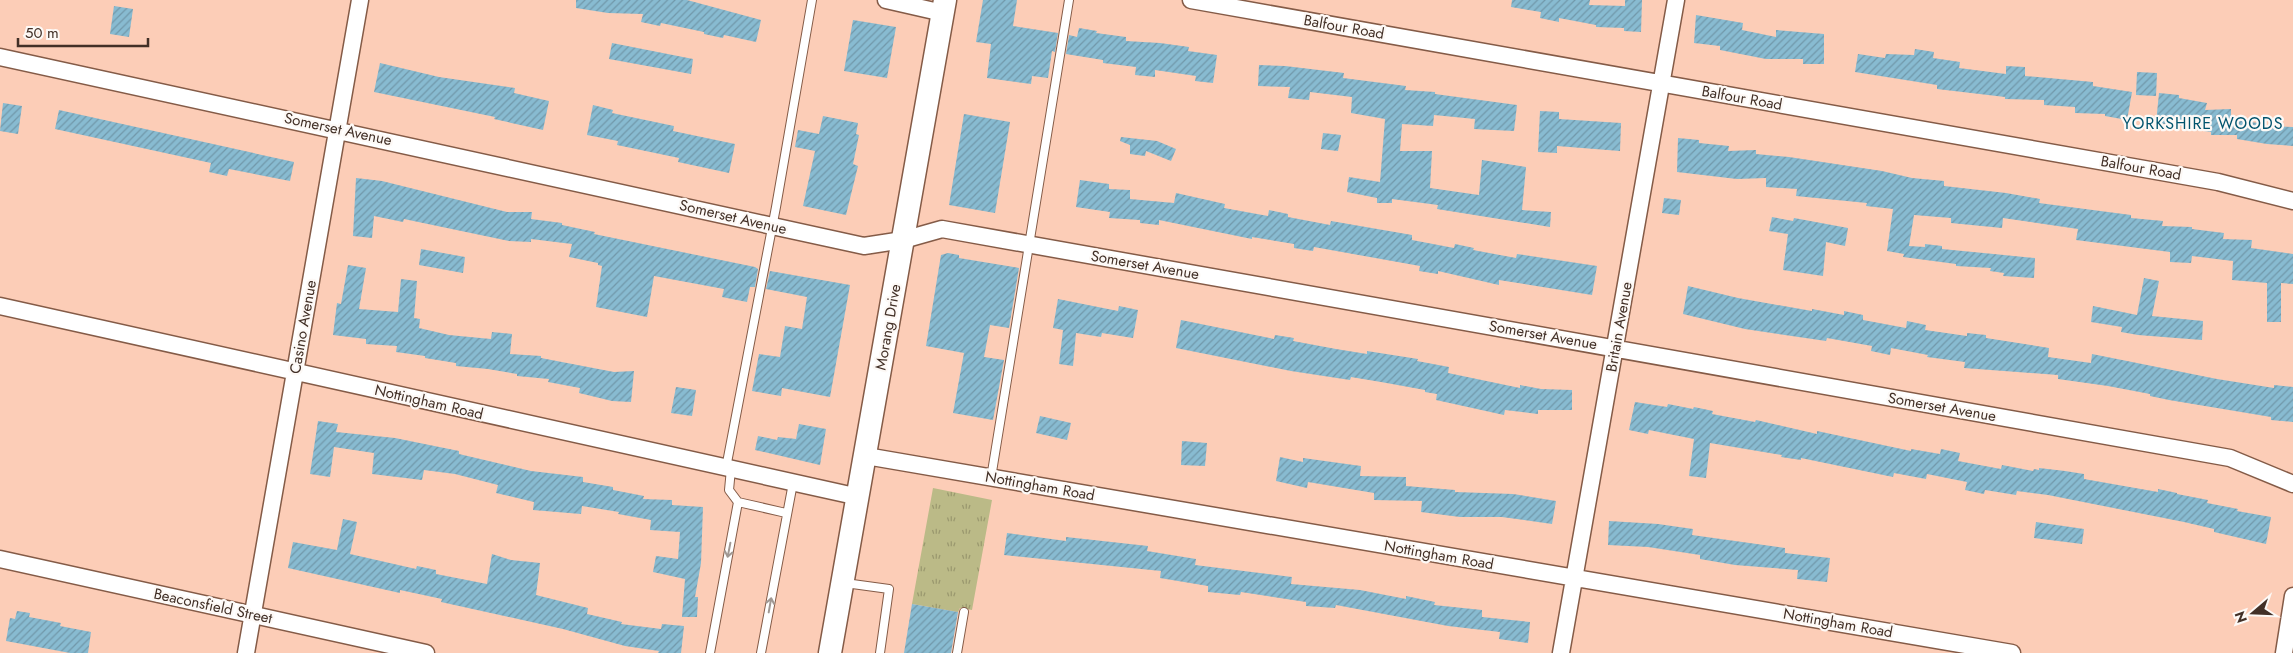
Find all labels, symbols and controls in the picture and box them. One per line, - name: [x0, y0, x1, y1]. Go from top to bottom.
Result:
- street label: Balfour Road: [1302, 9, 1386, 45]
- scale bar: [18, 15, 148, 47]
- text: 50 m: [25, 22, 59, 44]
- street label: Balfour Road: [1700, 80, 1784, 116]
- street label: Somerset Avenue: [282, 107, 394, 151]
- district label: YORKSHIRE WOODS: [2122, 112, 2284, 135]
- street label: Balfour Road: [2099, 150, 2183, 186]
- street label: Somerset Avenue: [677, 194, 789, 240]
- street label: Somerset Avenue: [1089, 245, 1201, 285]
- street label: Casino Avenue: [284, 278, 322, 376]
- street label: Britain Avenue: [1600, 280, 1638, 374]
- street label: Morang Drive: [870, 282, 906, 372]
- street label: Somerset Avenue: [1487, 315, 1599, 355]
- street label: Nottingham Road: [372, 379, 486, 425]
- street label: Somerset Avenue: [1886, 387, 1998, 427]
- street label: Nottingham Road: [983, 466, 1097, 506]
- street label: Nottingham Road: [1382, 535, 1496, 575]
- one-way arrow: [723, 541, 733, 557]
- street label: Beaconsfield Street: [152, 583, 275, 629]
- north arrow: [2228, 588, 2278, 638]
- one-way arrow: [765, 597, 775, 613]
- street label: Nottingham Road: [1781, 603, 1895, 643]
- text: N: [2229, 609, 2252, 626]

